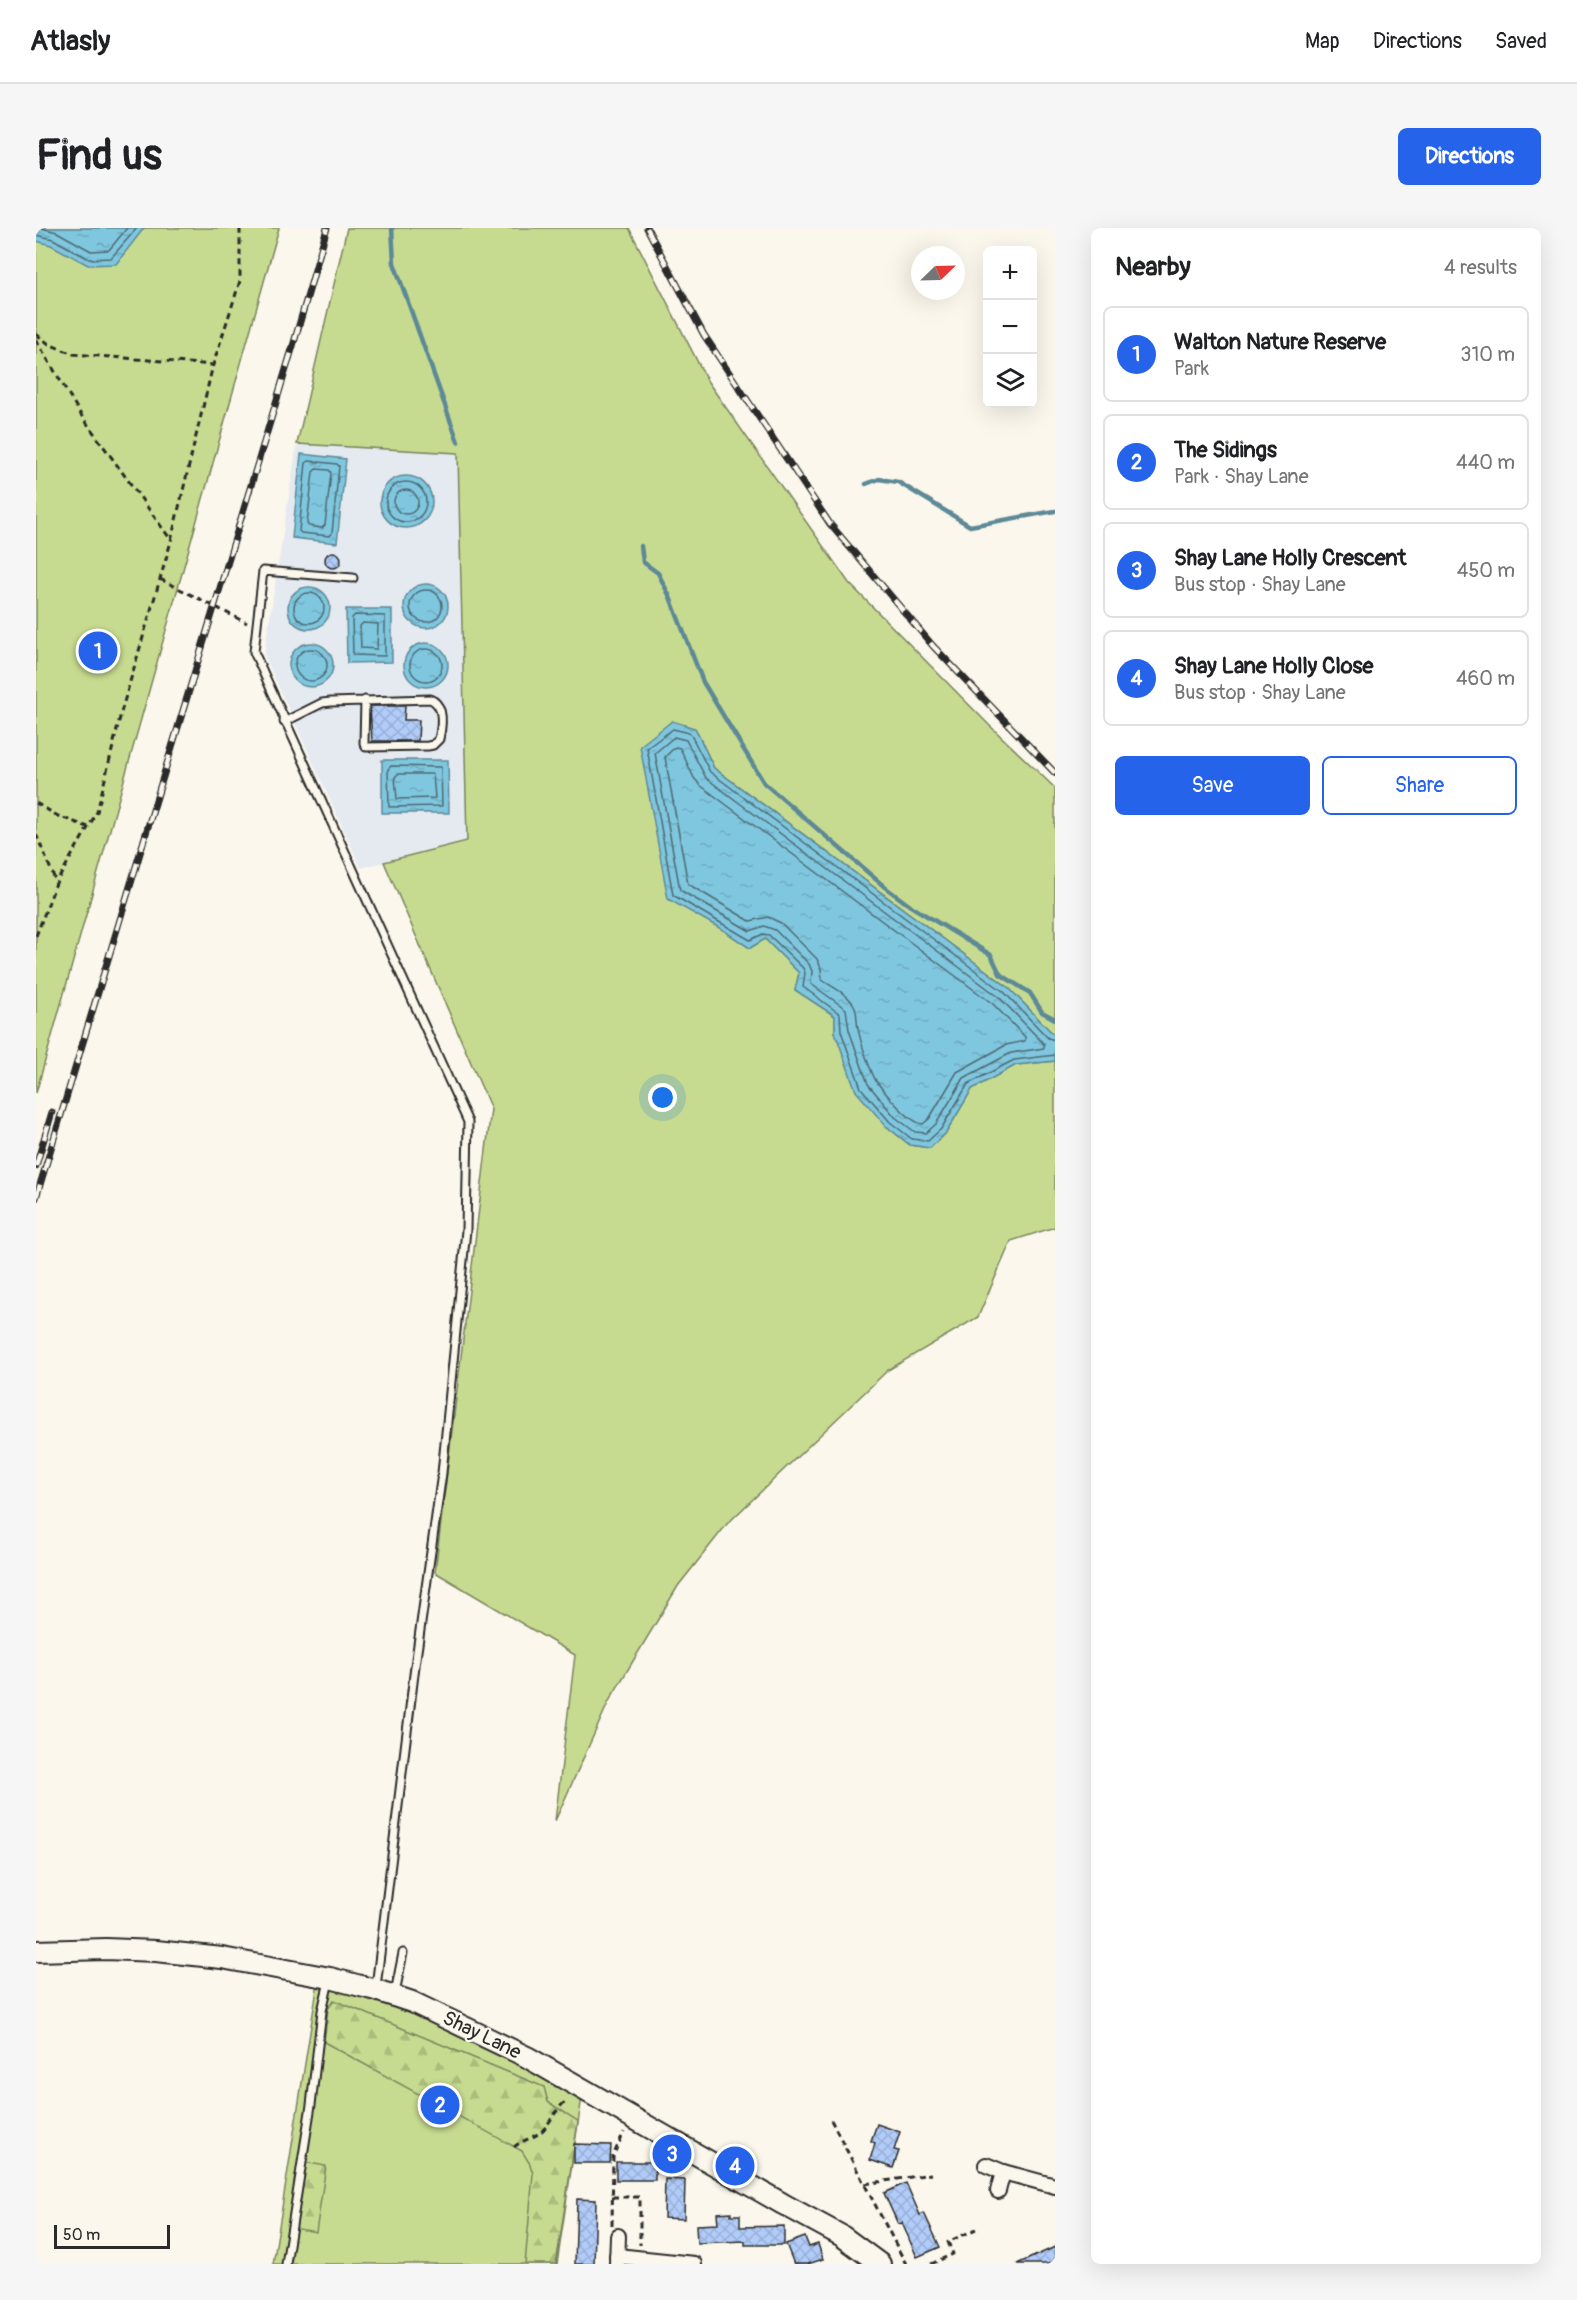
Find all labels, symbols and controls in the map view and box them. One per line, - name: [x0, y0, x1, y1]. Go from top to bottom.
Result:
- text: Atlasly: [30, 24, 110, 59]
- text: Map: [1305, 28, 1340, 55]
- text: Directions: [1373, 28, 1462, 55]
- text: Saved: [1495, 28, 1547, 55]
- button: Directions: [1398, 128, 1541, 185]
- text: Find us: [36, 130, 162, 182]
- north arrow: [911, 246, 965, 300]
- map controls: [983, 246, 1037, 408]
- button: +: [983, 246, 1037, 300]
- text: Nearby: [1115, 251, 1191, 283]
- text: 4 results: [1444, 255, 1517, 280]
- button: −: [983, 300, 1037, 354]
- text: Walton Nature Reserve: [1174, 328, 1386, 356]
- text: 1: [1133, 342, 1140, 367]
- text: 310 m: [1460, 342, 1515, 367]
- button: layers: [983, 354, 1037, 408]
- text: Park: [1174, 356, 1209, 381]
- text: The Sidings: [1174, 436, 1277, 464]
- text: 2: [1131, 450, 1142, 475]
- text: 440 m: [1456, 450, 1515, 475]
- text: Park · Shay Lane: [1174, 464, 1309, 489]
- text: Shay Lane Holly Crescent: [1174, 544, 1406, 572]
- text: 3: [1131, 558, 1142, 583]
- text: 450 m: [1457, 558, 1515, 583]
- text: Bus stop · Shay Lane: [1174, 572, 1346, 597]
- pin: 1: [78, 628, 118, 674]
- text: Shay Lane Holly Close: [1174, 652, 1373, 680]
- text: 4: [1131, 666, 1142, 691]
- text: 460 m: [1456, 666, 1515, 691]
- text: Bus stop · Shay Lane: [1174, 680, 1346, 705]
- button: Save: [1115, 756, 1310, 815]
- button: Share: [1322, 756, 1517, 815]
- your location: [648, 1083, 677, 1112]
- street label: Shay Lane: [439, 2005, 526, 2065]
- pin: 2: [420, 2082, 460, 2128]
- pin: 3: [652, 2132, 692, 2176]
- pin: 4: [716, 2144, 754, 2188]
- scale bar: [54, 2222, 170, 2250]
- text: 50 m: [63, 2225, 100, 2245]

